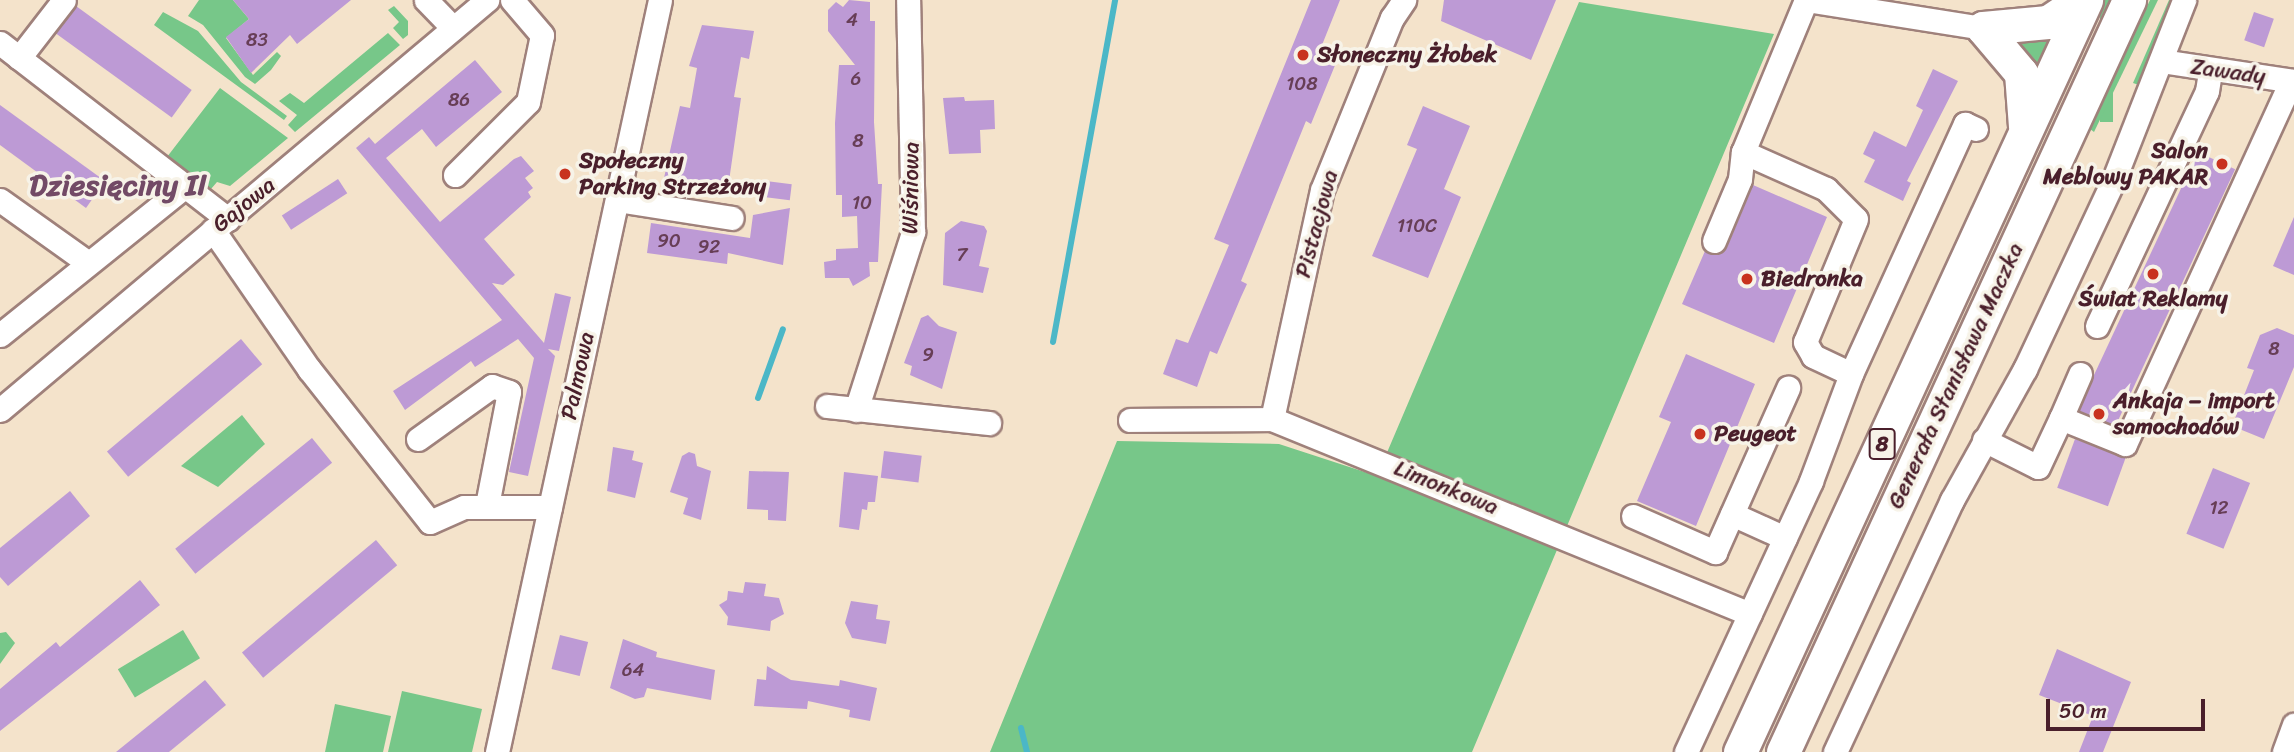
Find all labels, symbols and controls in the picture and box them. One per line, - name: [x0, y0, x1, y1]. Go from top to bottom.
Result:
- house number: 4: [846, 9, 858, 31]
- house number: 83: [246, 29, 268, 51]
- place label: Słoneczny Żłobek: [1317, 41, 1497, 69]
- marker: Słoneczny Żłobek: [1295, 47, 1311, 63]
- street label: Zawady: [2189, 53, 2267, 91]
- house number: 6: [851, 68, 861, 90]
- house number: 108: [1286, 73, 1318, 95]
- house number: 86: [448, 89, 470, 111]
- house number: 8: [852, 130, 864, 152]
- place label: Salon Meblowy PAKAR: [2043, 137, 2208, 191]
- street label: Wiśniowa: [896, 142, 926, 234]
- place label: Społeczny Parking Strzeżony: [579, 147, 766, 201]
- marker: Salon Meblowy PAKAR: [2214, 156, 2230, 172]
- marker: Społeczny Parking Strzeżony: [557, 166, 573, 182]
- district label: Dziesięciny II: [29, 167, 207, 203]
- street label: Pistacjowa: [1289, 167, 1345, 281]
- street label: Gajowa: [207, 171, 281, 239]
- house number: 10: [852, 192, 872, 214]
- house number: 110C: [1397, 215, 1437, 237]
- house number: 90: [657, 230, 681, 252]
- house number: 92: [698, 236, 720, 258]
- street label: Generała Stanisława Maczka: [1882, 239, 2030, 513]
- house number: 7: [957, 244, 967, 266]
- place label: Biedronka: [1761, 265, 1863, 293]
- marker: Świat Reklamy: [2145, 266, 2161, 282]
- marker: Biedronka: [1739, 271, 1755, 287]
- place label: Świat Reklamy: [2078, 285, 2228, 313]
- street label: Palmowa: [555, 330, 601, 422]
- house number: 8: [2268, 338, 2280, 360]
- house number: 9: [922, 344, 934, 366]
- place label: Ankaja – import samochodów: [2113, 387, 2275, 441]
- marker: Ankaja – import samochodów: [2091, 406, 2107, 422]
- place label: Peugeot: [1714, 420, 1797, 448]
- marker: Peugeot: [1692, 426, 1708, 442]
- road number: 8: [1868, 426, 1896, 462]
- street label: Limonkowa: [1390, 455, 1502, 521]
- house number: 12: [2209, 497, 2229, 519]
- house number: 64: [622, 659, 644, 681]
- scale bar: [2049, 686, 2208, 730]
- text: 50 m: [2059, 692, 2107, 730]

